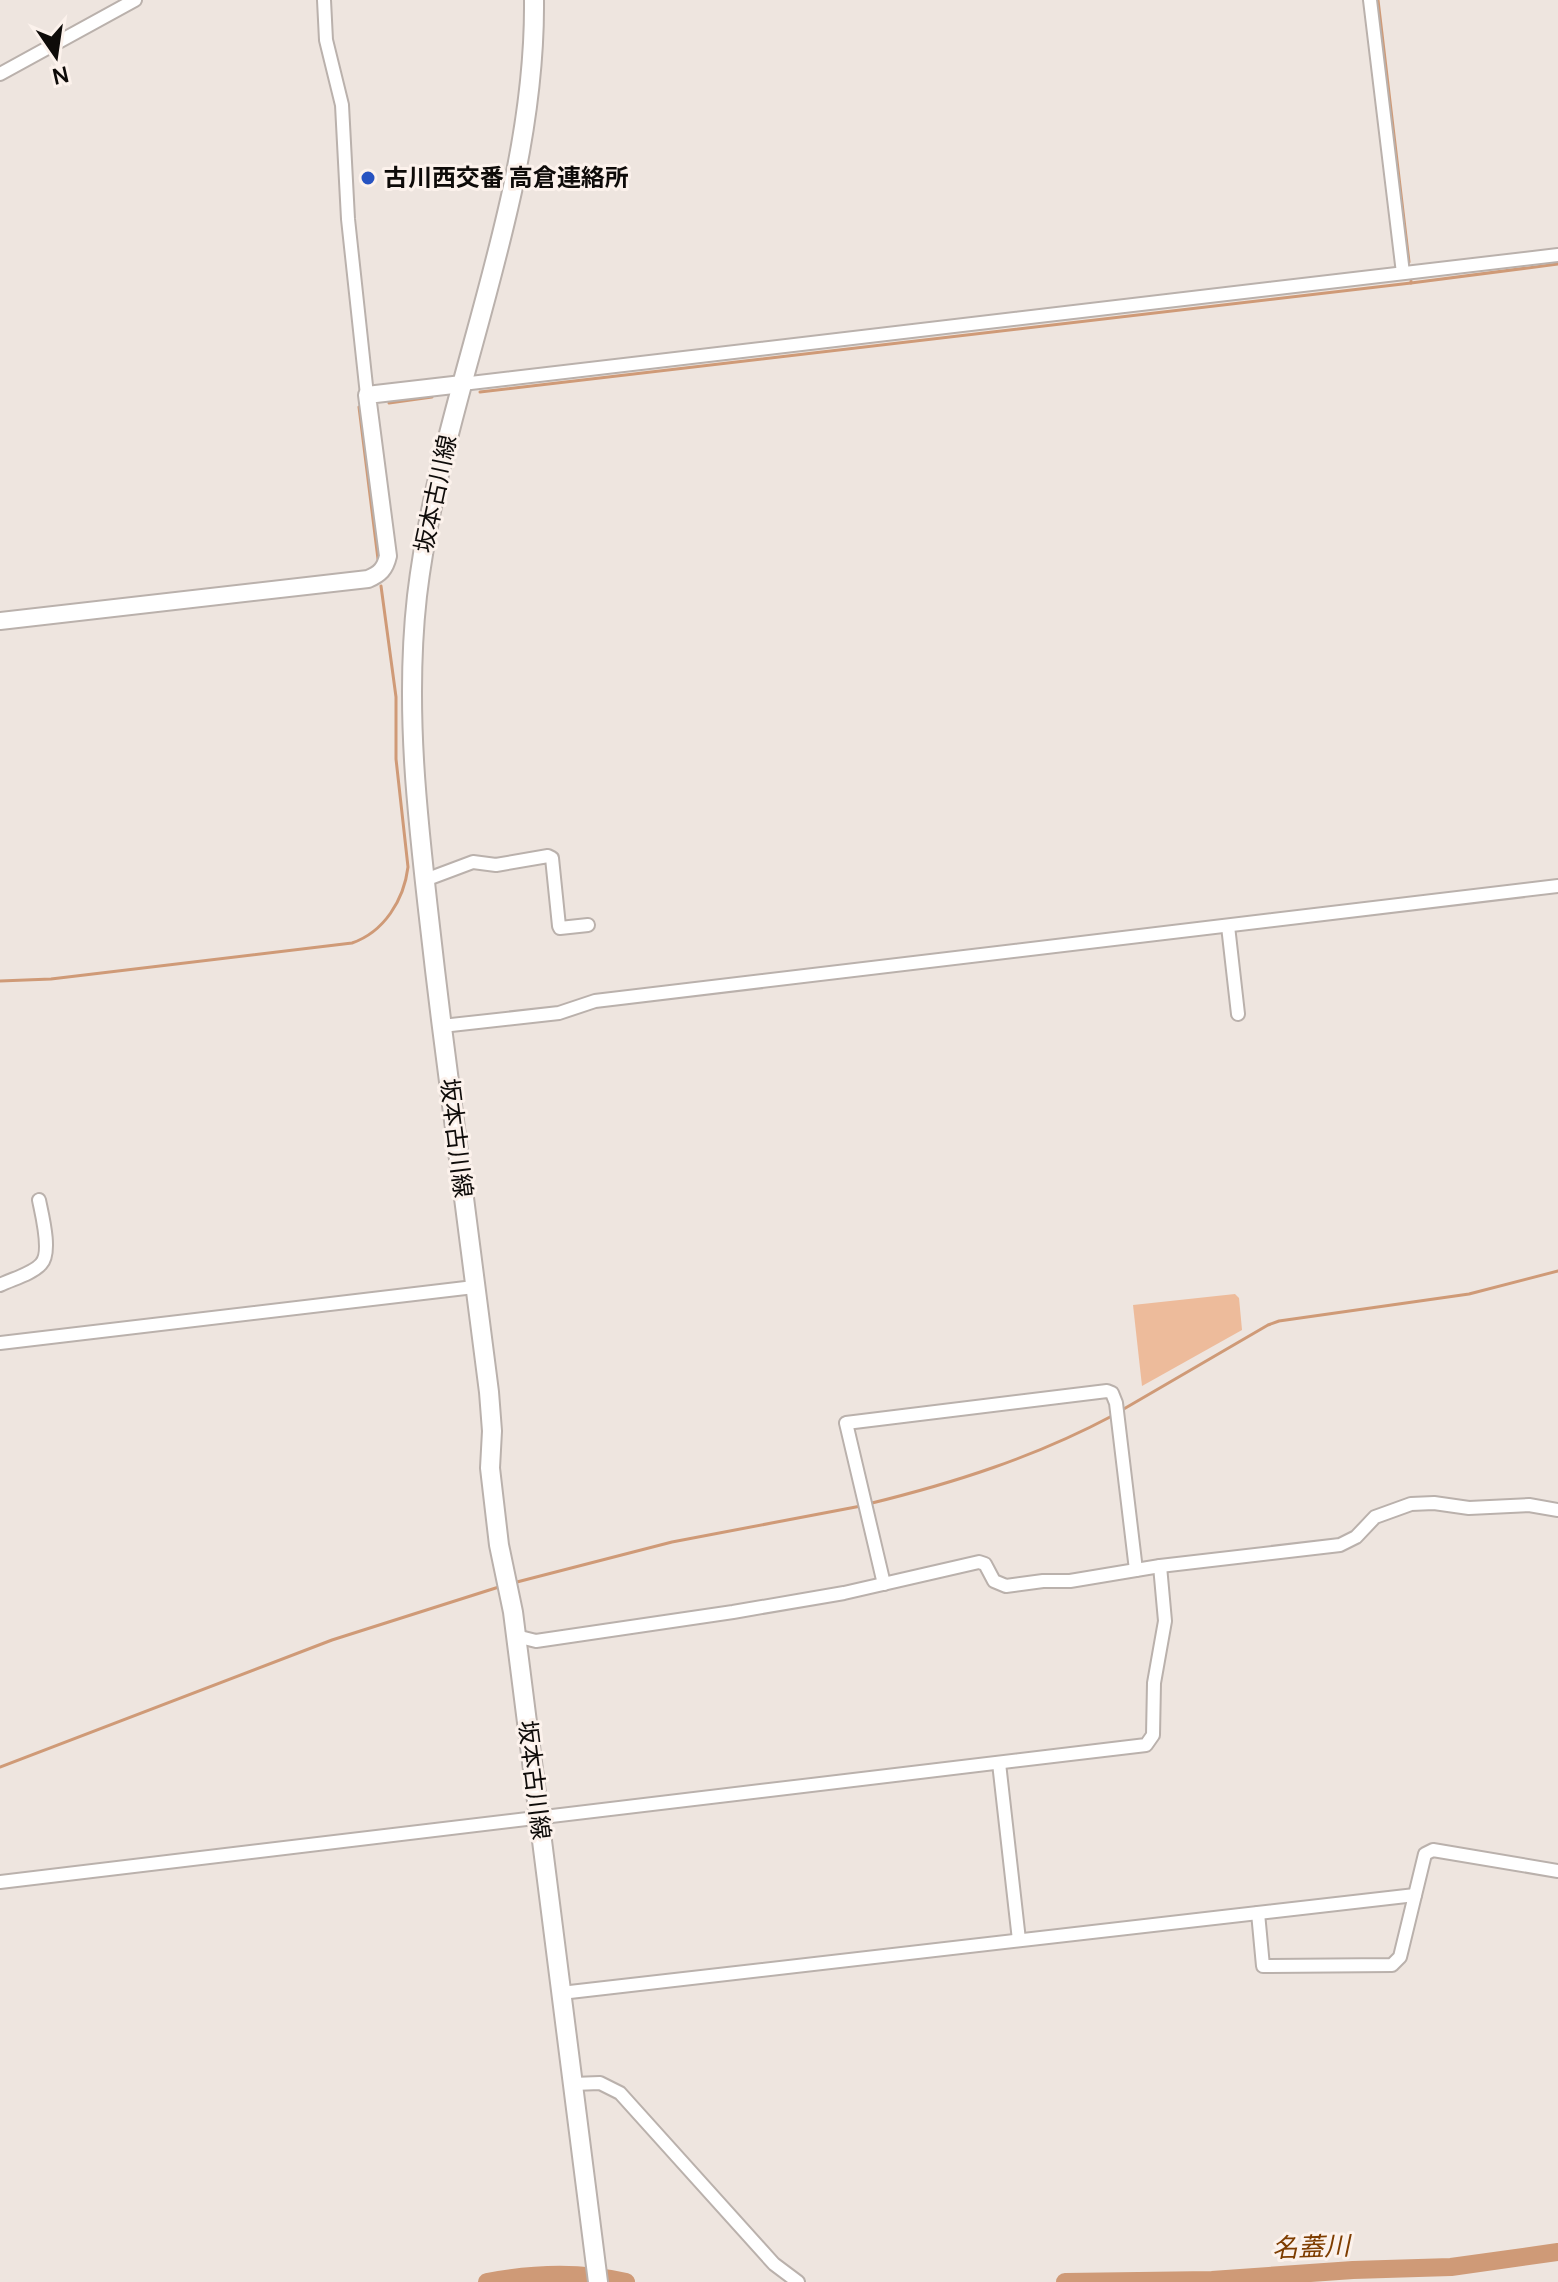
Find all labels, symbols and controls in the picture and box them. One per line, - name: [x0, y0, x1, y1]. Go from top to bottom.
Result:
- north arrow: [16, 16, 96, 96]
- text: N: [49, 59, 72, 92]
- place label: 古川西交番 高倉連絡所: [384, 160, 629, 193]
- marker: 古川西交番 高倉連絡所: [359, 169, 377, 187]
- street label: 坂本古川線: [406, 432, 463, 556]
- street label: 坂本古川線: [434, 1076, 481, 1199]
- street label: 坂本古川線: [512, 1718, 559, 1841]
- water label: 名蓋川: [1271, 2227, 1354, 2265]

